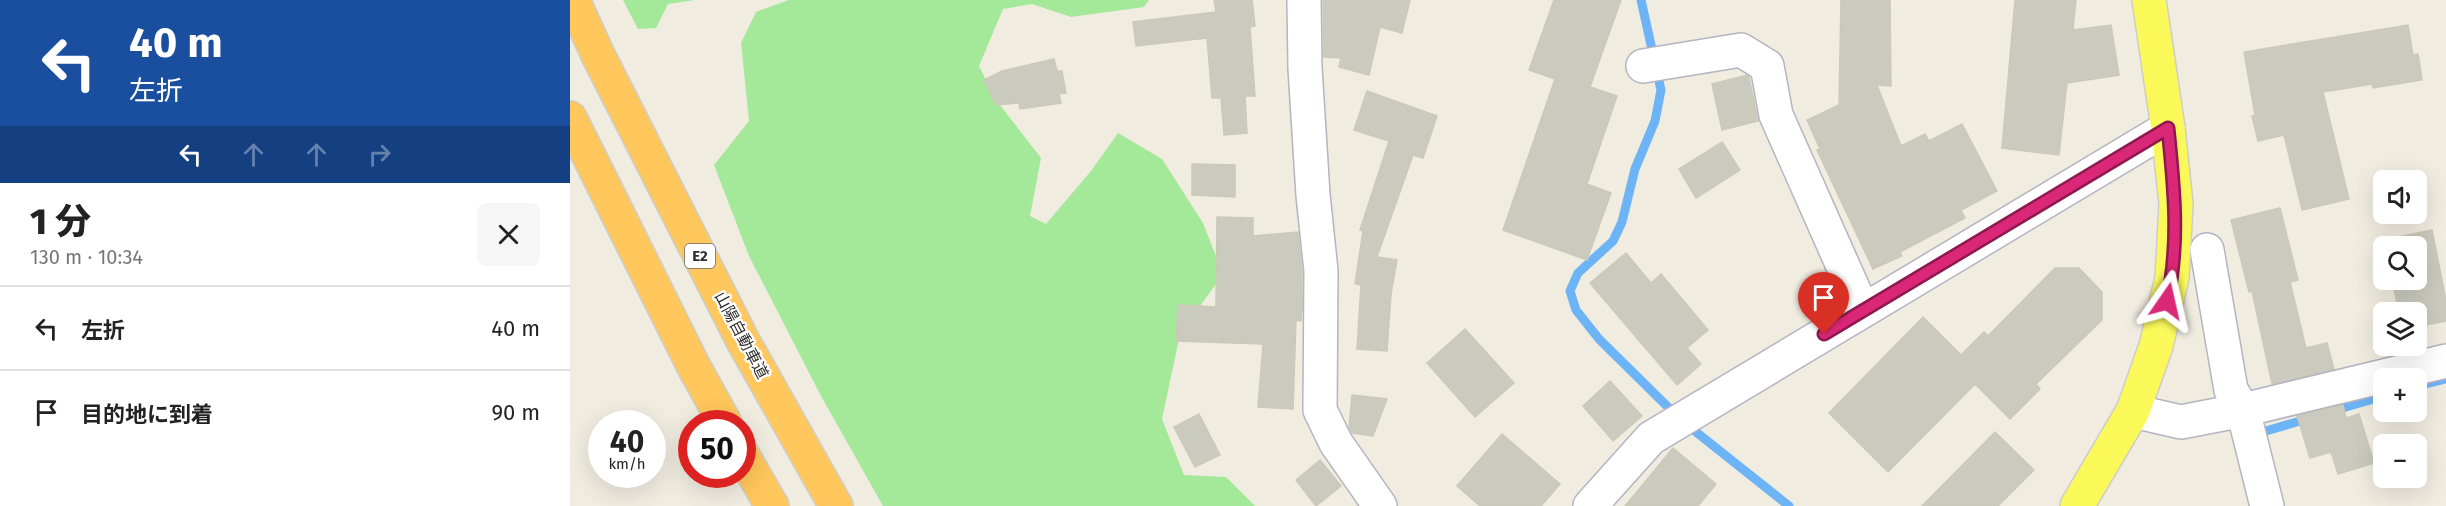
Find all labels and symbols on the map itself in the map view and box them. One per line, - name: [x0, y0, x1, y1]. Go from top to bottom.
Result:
- road number: E2: [685, 244, 715, 268]
- position arrow: [2135, 269, 2199, 333]
- pin: [1798, 272, 1849, 334]
- street label: 山陽自動車道: [711, 288, 772, 382]
- speed limit sign: 50: [678, 410, 756, 488]

